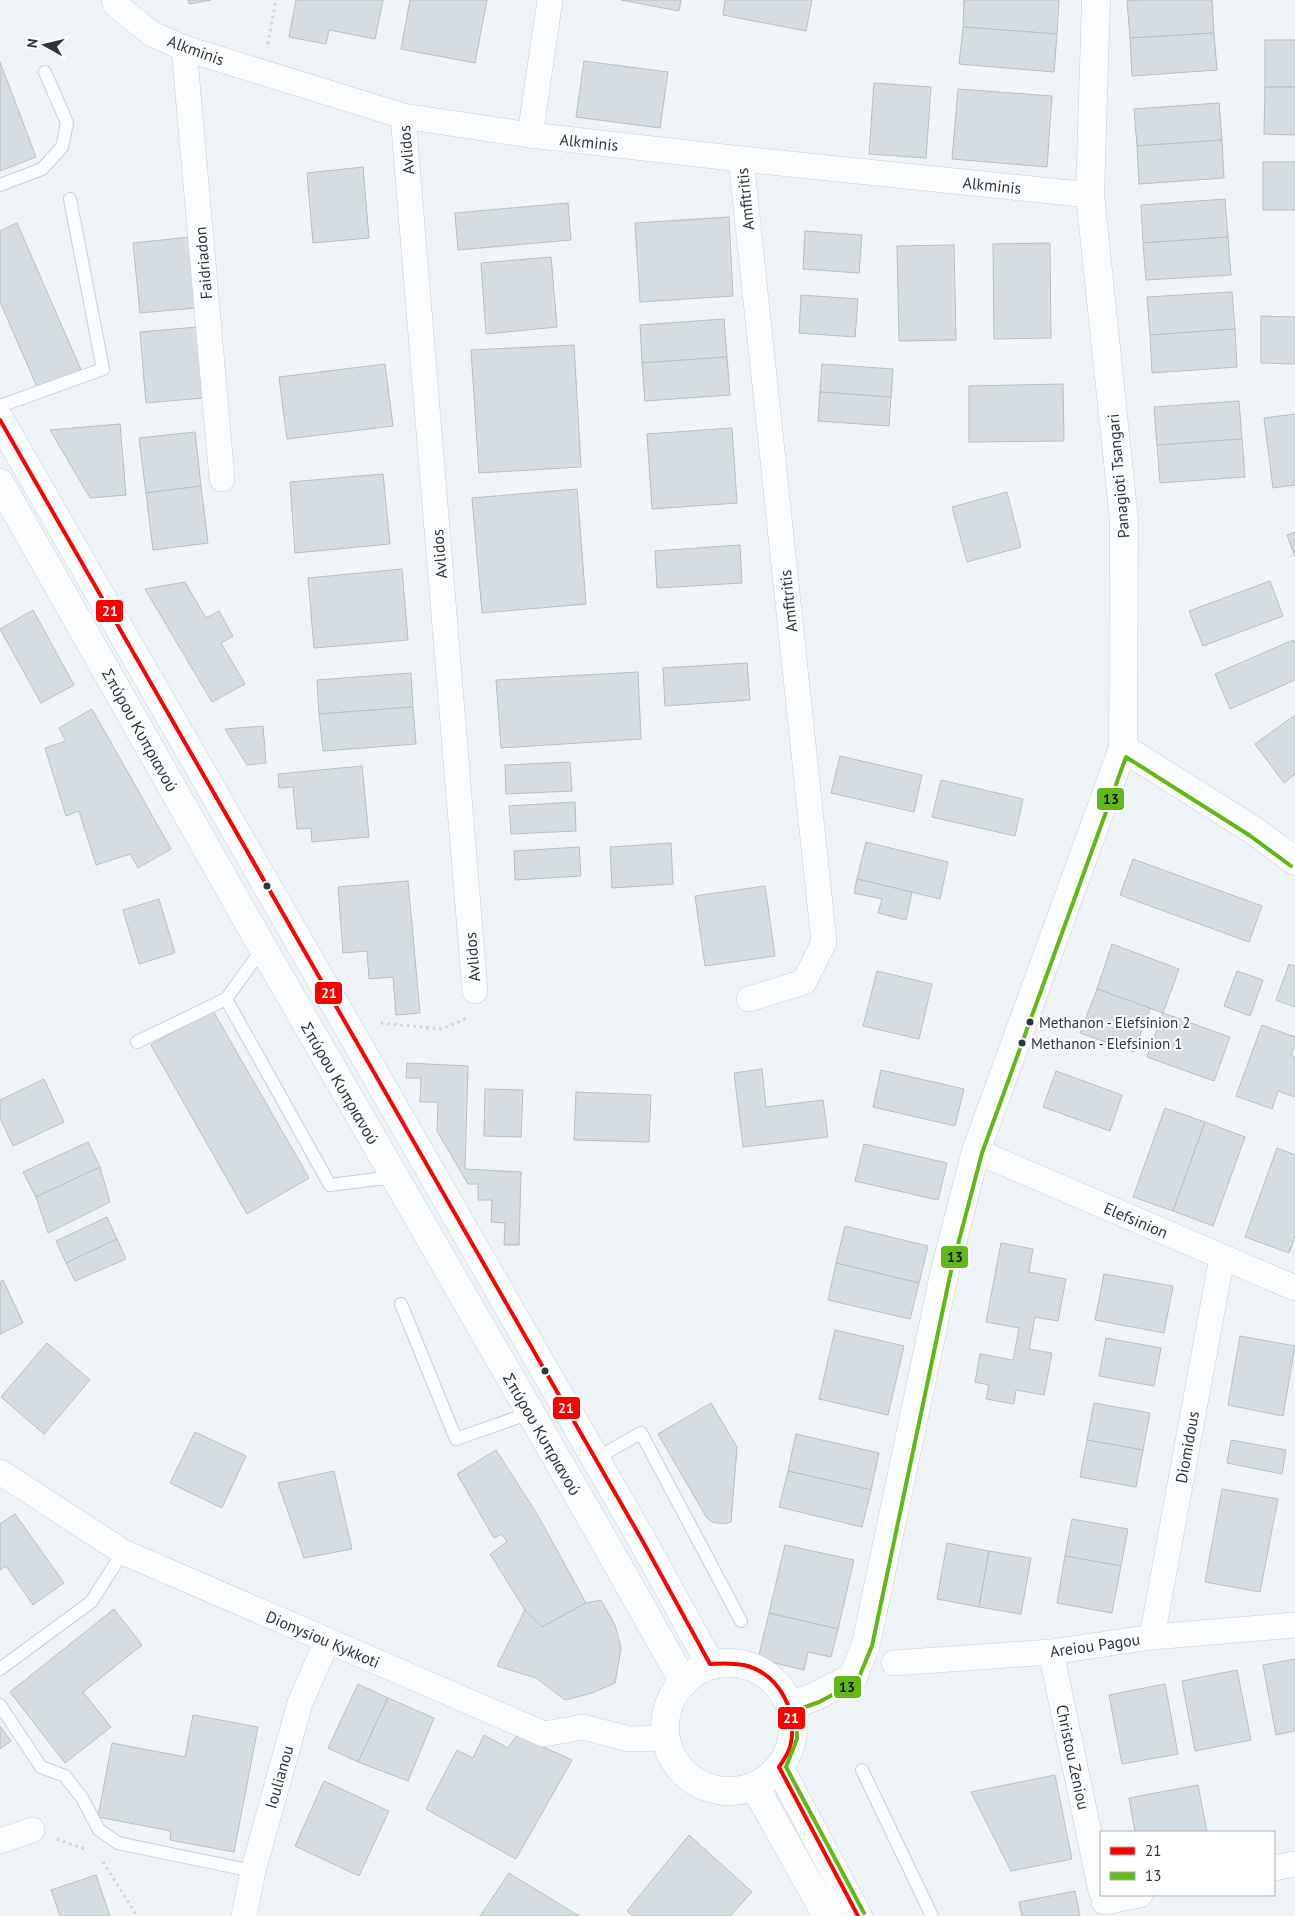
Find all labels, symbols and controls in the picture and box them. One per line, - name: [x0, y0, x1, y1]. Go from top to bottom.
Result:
- north arrow: [20, 20, 70, 70]
- street label: Alkminis: [165, 31, 227, 70]
- text: N: [23, 37, 42, 49]
- street label: Avlidos: [394, 124, 418, 175]
- street label: Alkminis: [559, 129, 620, 155]
- street label: Amfitritis: [732, 167, 758, 231]
- street label: Alkminis: [962, 172, 1023, 198]
- street label: Faidriadon: [190, 226, 216, 300]
- street label: Panagioti Tsangari: [1103, 413, 1133, 539]
- street label: Avlidos: [427, 528, 451, 579]
- street label: Amfitritis: [775, 569, 801, 633]
- line badge: 21: [95, 599, 124, 623]
- text: 21: [102, 602, 118, 620]
- street label: Σπύρου Κυπριανού: [98, 665, 182, 795]
- line badge: 13: [1096, 787, 1125, 811]
- text: 13: [1103, 790, 1119, 808]
- unlabelled marker: [262, 881, 272, 891]
- street label: Avlidos: [460, 931, 484, 982]
- line badge: 21: [314, 981, 343, 1005]
- text: 21: [321, 984, 337, 1002]
- place label: Methanon - Elefsinion 2: [1039, 1013, 1191, 1032]
- marker: Methanon - Elefsinion 2: [1025, 1017, 1035, 1027]
- street label: Σπύρου Κυπριανού: [297, 1018, 383, 1148]
- place label: Methanon - Elefsinion 1: [1031, 1034, 1183, 1053]
- marker: Methanon - Elefsinion 1: [1017, 1038, 1027, 1048]
- street label: Elefsinion: [1101, 1198, 1171, 1242]
- line badge: 13: [940, 1245, 969, 1269]
- text: 13: [947, 1248, 963, 1266]
- unlabelled marker: [540, 1366, 550, 1376]
- street label: Σπύρου Κυπριανού: [499, 1369, 585, 1499]
- line badge: 21: [552, 1396, 581, 1420]
- text: 21: [558, 1399, 574, 1417]
- street label: Diomidous: [1171, 1409, 1203, 1485]
- street label: Dionysiou Kykkoti: [263, 1606, 383, 1672]
- street label: Areiou Pagou: [1049, 1629, 1141, 1661]
- line badge: 13: [833, 1675, 862, 1699]
- text: 13: [839, 1678, 855, 1696]
- street label: Christou Zeniou: [1052, 1703, 1094, 1811]
- line badge: 21: [777, 1706, 806, 1730]
- text: 21: [783, 1709, 799, 1727]
- street label: Ioulianou: [260, 1743, 298, 1811]
- legend: [1100, 1831, 1275, 1896]
- text: 21: [1145, 1841, 1161, 1860]
- text: 13: [1145, 1866, 1161, 1885]

